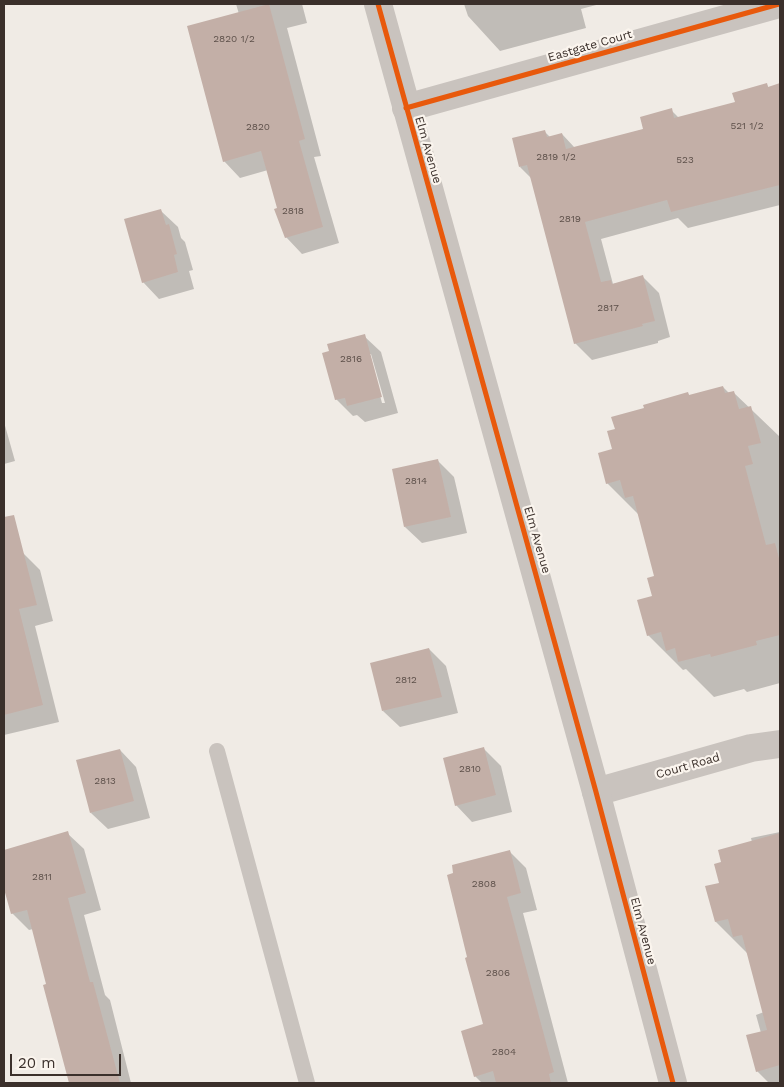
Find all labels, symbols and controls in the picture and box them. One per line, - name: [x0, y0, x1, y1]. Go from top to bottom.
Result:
- street label: Eastgate Court: [546, 27, 634, 65]
- house number: 2820 1/2: [213, 33, 255, 45]
- street label: Elm Avenue: [412, 115, 444, 185]
- house number: 521 1/2: [730, 120, 764, 132]
- house number: 2820: [246, 121, 270, 133]
- house number: 2819 1/2: [536, 151, 576, 163]
- house number: 523: [676, 154, 694, 166]
- house number: 2818: [282, 205, 304, 217]
- house number: 2819: [559, 213, 581, 225]
- house number: 2817: [597, 302, 619, 314]
- house number: 2816: [340, 353, 362, 365]
- house number: 2814: [405, 475, 427, 487]
- street label: Elm Avenue: [521, 505, 553, 575]
- house number: 2812: [395, 674, 417, 686]
- street label: Court Road: [654, 750, 722, 782]
- house number: 2810: [459, 763, 481, 775]
- house number: 2813: [94, 775, 116, 787]
- house number: 2811: [32, 871, 52, 883]
- house number: 2808: [472, 878, 496, 890]
- street label: Elm Avenue: [627, 896, 659, 966]
- house number: 2806: [486, 967, 510, 979]
- scale bar: [12, 1044, 124, 1076]
- house number: 2804: [492, 1046, 516, 1058]
- text: 20 m: [18, 1054, 56, 1072]

